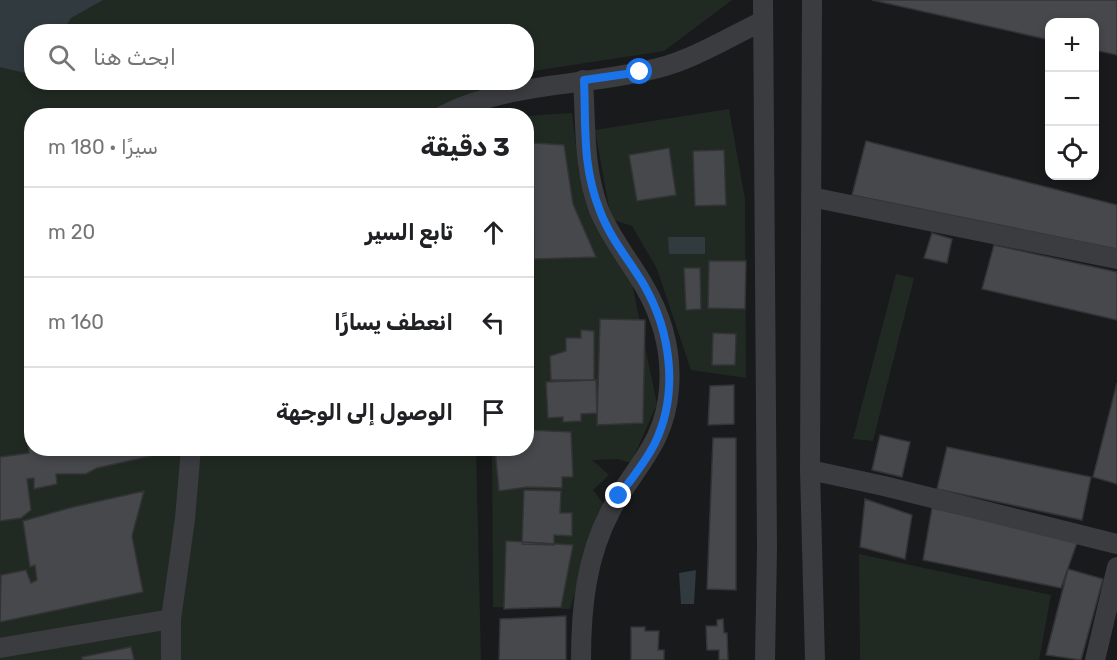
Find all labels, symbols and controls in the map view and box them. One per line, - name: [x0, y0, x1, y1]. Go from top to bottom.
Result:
- map controls: [1045, 18, 1099, 180]
- button: +: [1045, 18, 1099, 72]
- search box: [24, 24, 534, 90]
- icon: search: [45, 41, 78, 74]
- text: ابحث هنا: [93, 44, 176, 71]
- route start: [626, 58, 652, 84]
- button: −: [1045, 72, 1099, 126]
- button: locate: [1045, 126, 1099, 180]
- text: 3 دقيقة: [421, 132, 510, 163]
- text: سيرًا · 180 m: [48, 135, 158, 159]
- icon: ahead: [477, 216, 510, 249]
- text: تابع السير: [365, 219, 453, 246]
- text: 20 m: [48, 220, 95, 244]
- icon: left: [477, 306, 510, 339]
- text: انعطف يسارًا: [334, 309, 453, 336]
- text: 160 m: [48, 310, 104, 334]
- icon: arrive: [477, 396, 510, 429]
- text: الوصول إلى الوجهة: [276, 399, 453, 426]
- route end: [605, 482, 631, 508]

